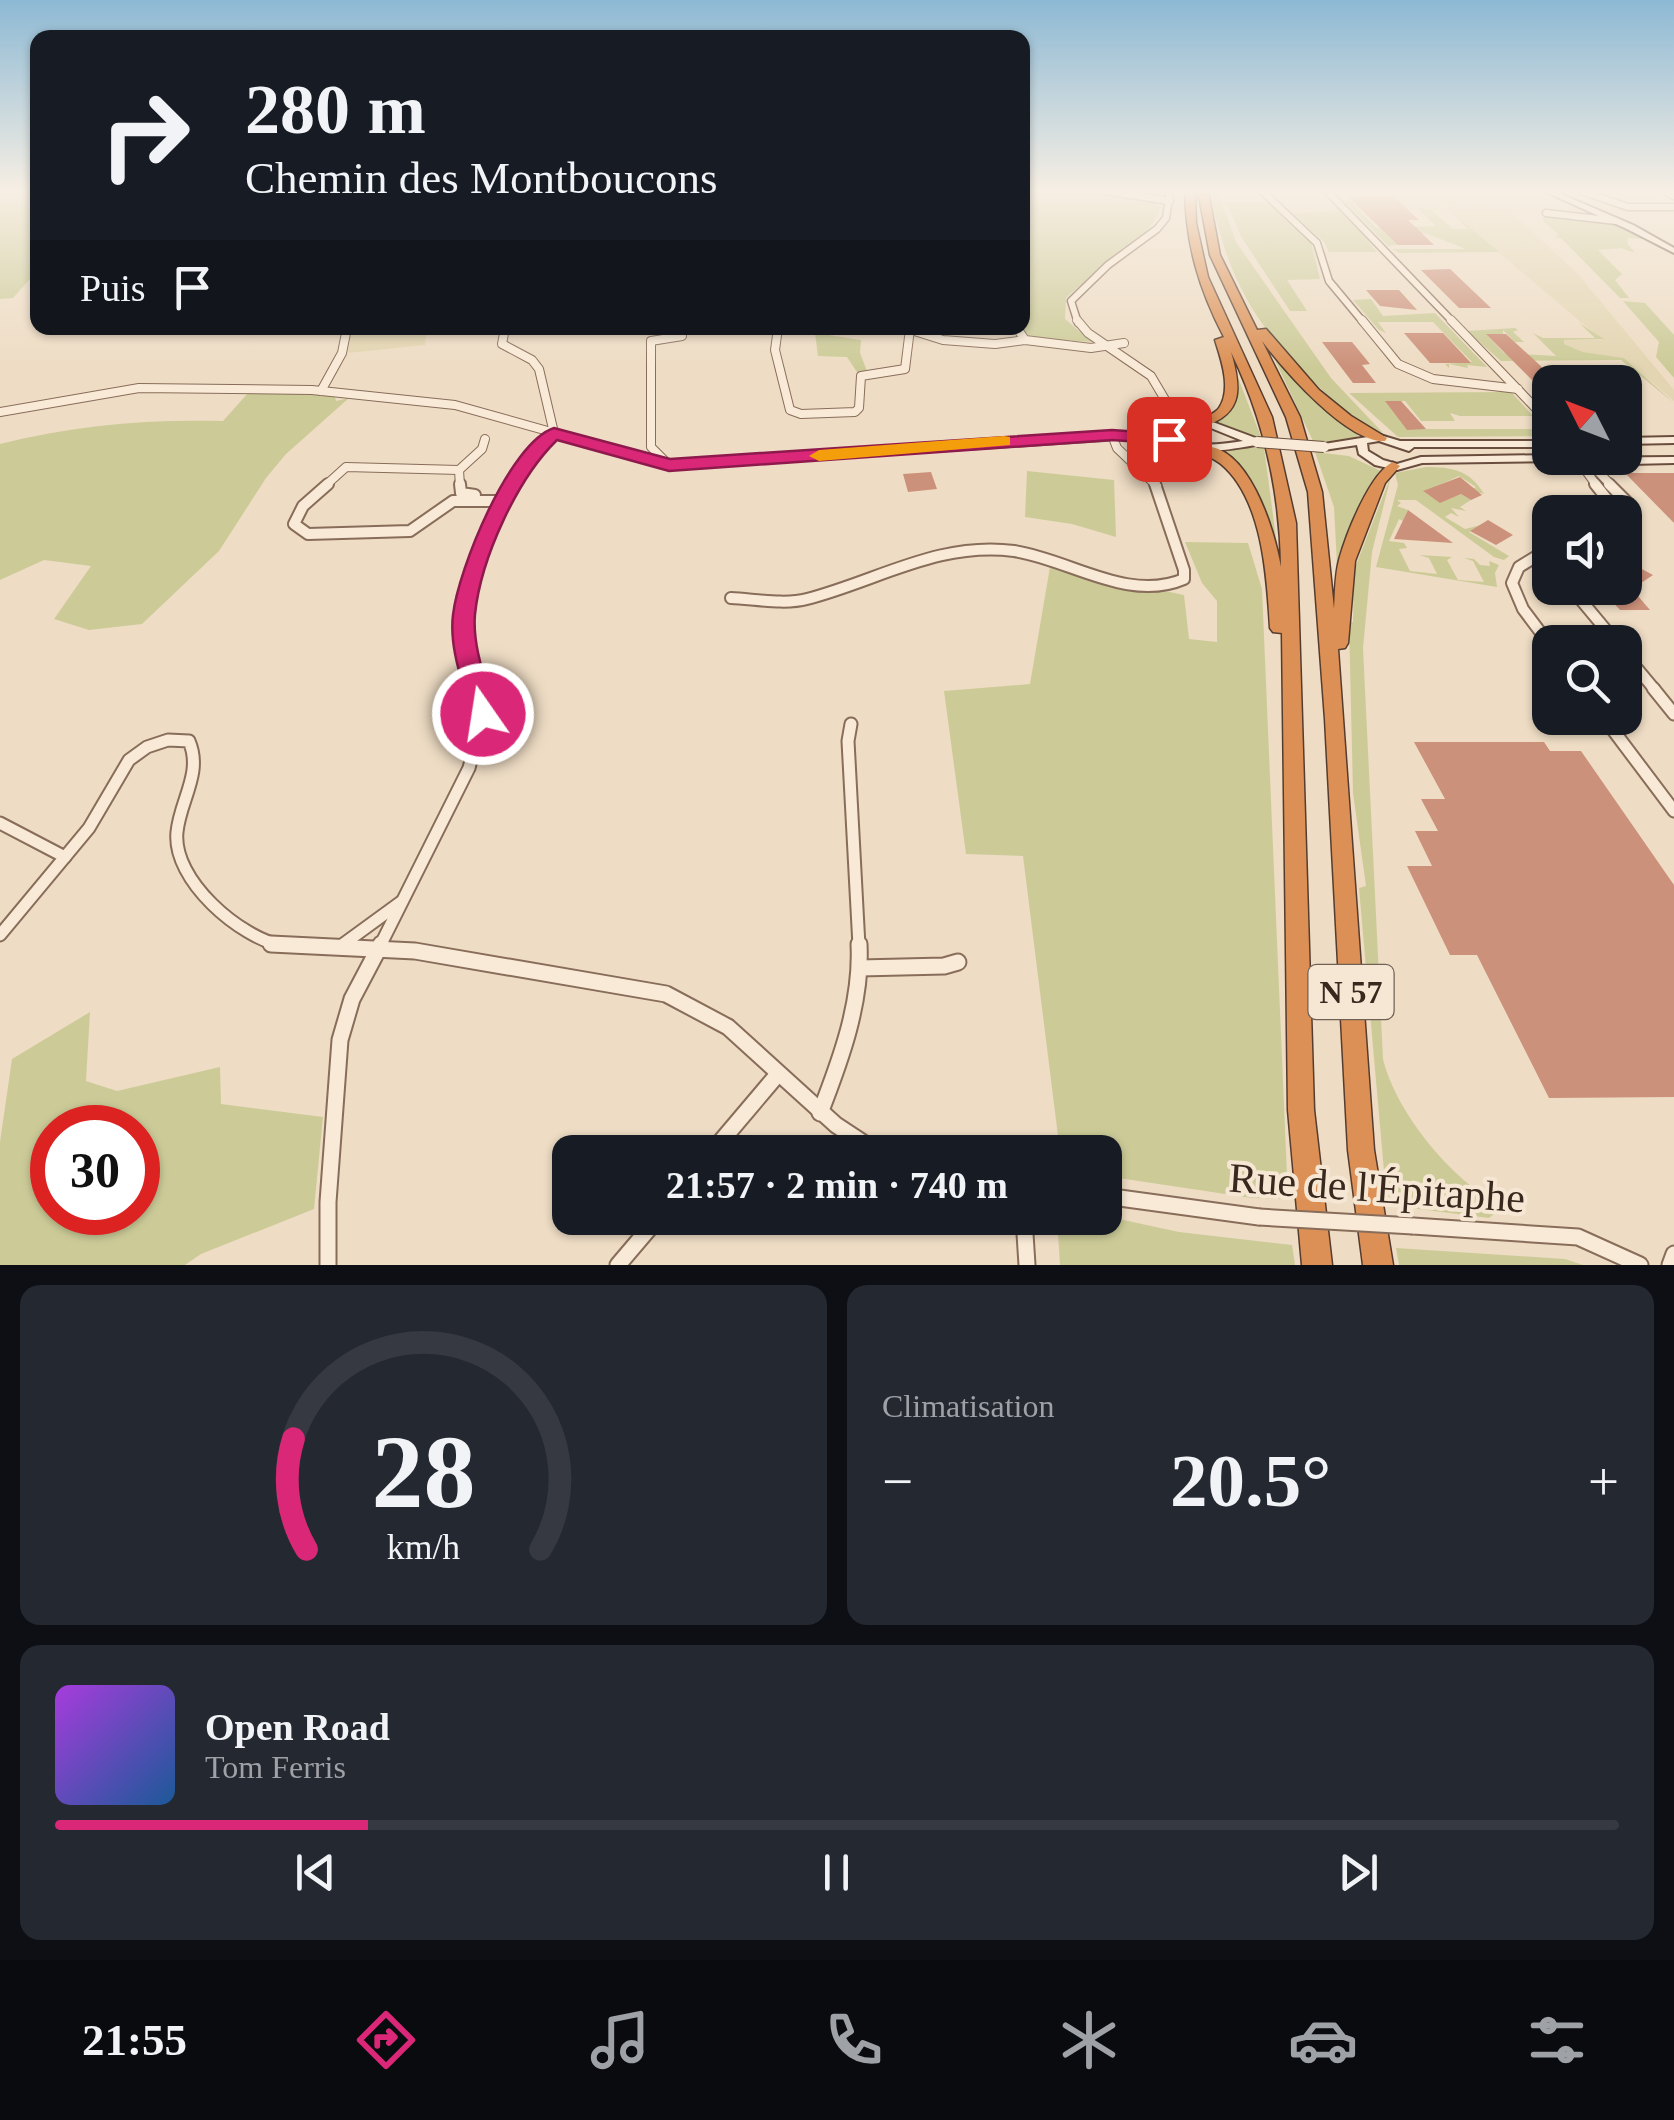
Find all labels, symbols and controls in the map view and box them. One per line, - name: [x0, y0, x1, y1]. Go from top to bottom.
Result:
- icon: right: [80, 70, 210, 200]
- text: 280 m: [245, 71, 426, 148]
- text: Chemin des Montboucons: [245, 153, 717, 203]
- icon: arrive: [165, 260, 220, 315]
- text: Puis: [80, 267, 145, 309]
- north arrow: [1532, 365, 1642, 475]
- map controls: [1532, 365, 1642, 735]
- pin: [1127, 397, 1212, 482]
- icon: arrive: [1142, 412, 1197, 467]
- button: sound: [1532, 495, 1642, 605]
- button: search: [1532, 625, 1642, 735]
- position arrow: [431, 662, 535, 766]
- road number: N 57: [1308, 965, 1394, 1019]
- speed limit sign: 30: [30, 1105, 160, 1235]
- street label: Rue de l'Épitaphe: [1227, 1155, 1527, 1221]
- text: 21:57 · 2 min · 740 m: [666, 1164, 1008, 1206]
- text: Climatisation: [882, 1388, 1054, 1424]
- text: 28: [372, 1414, 476, 1529]
- text: 20.5°: [1170, 1439, 1331, 1522]
- text: −: [882, 1451, 913, 1512]
- text: +: [1588, 1451, 1619, 1512]
- text: km/h: [387, 1527, 460, 1567]
- text: Open Road: [205, 1706, 390, 1748]
- text: Tom Ferris: [205, 1749, 346, 1785]
- icon: previous: [288, 1845, 343, 1900]
- icon: pause: [809, 1845, 864, 1900]
- icon: next: [1331, 1845, 1386, 1900]
- icon: directions: [351, 2005, 421, 2075]
- icon: music: [585, 2005, 655, 2075]
- icon: phone: [819, 2005, 889, 2075]
- icon: climate: [1054, 2005, 1124, 2075]
- icon: car: [1288, 2005, 1358, 2075]
- icon: filters: [1522, 2005, 1592, 2075]
- text: 21:55: [82, 2015, 187, 2065]

